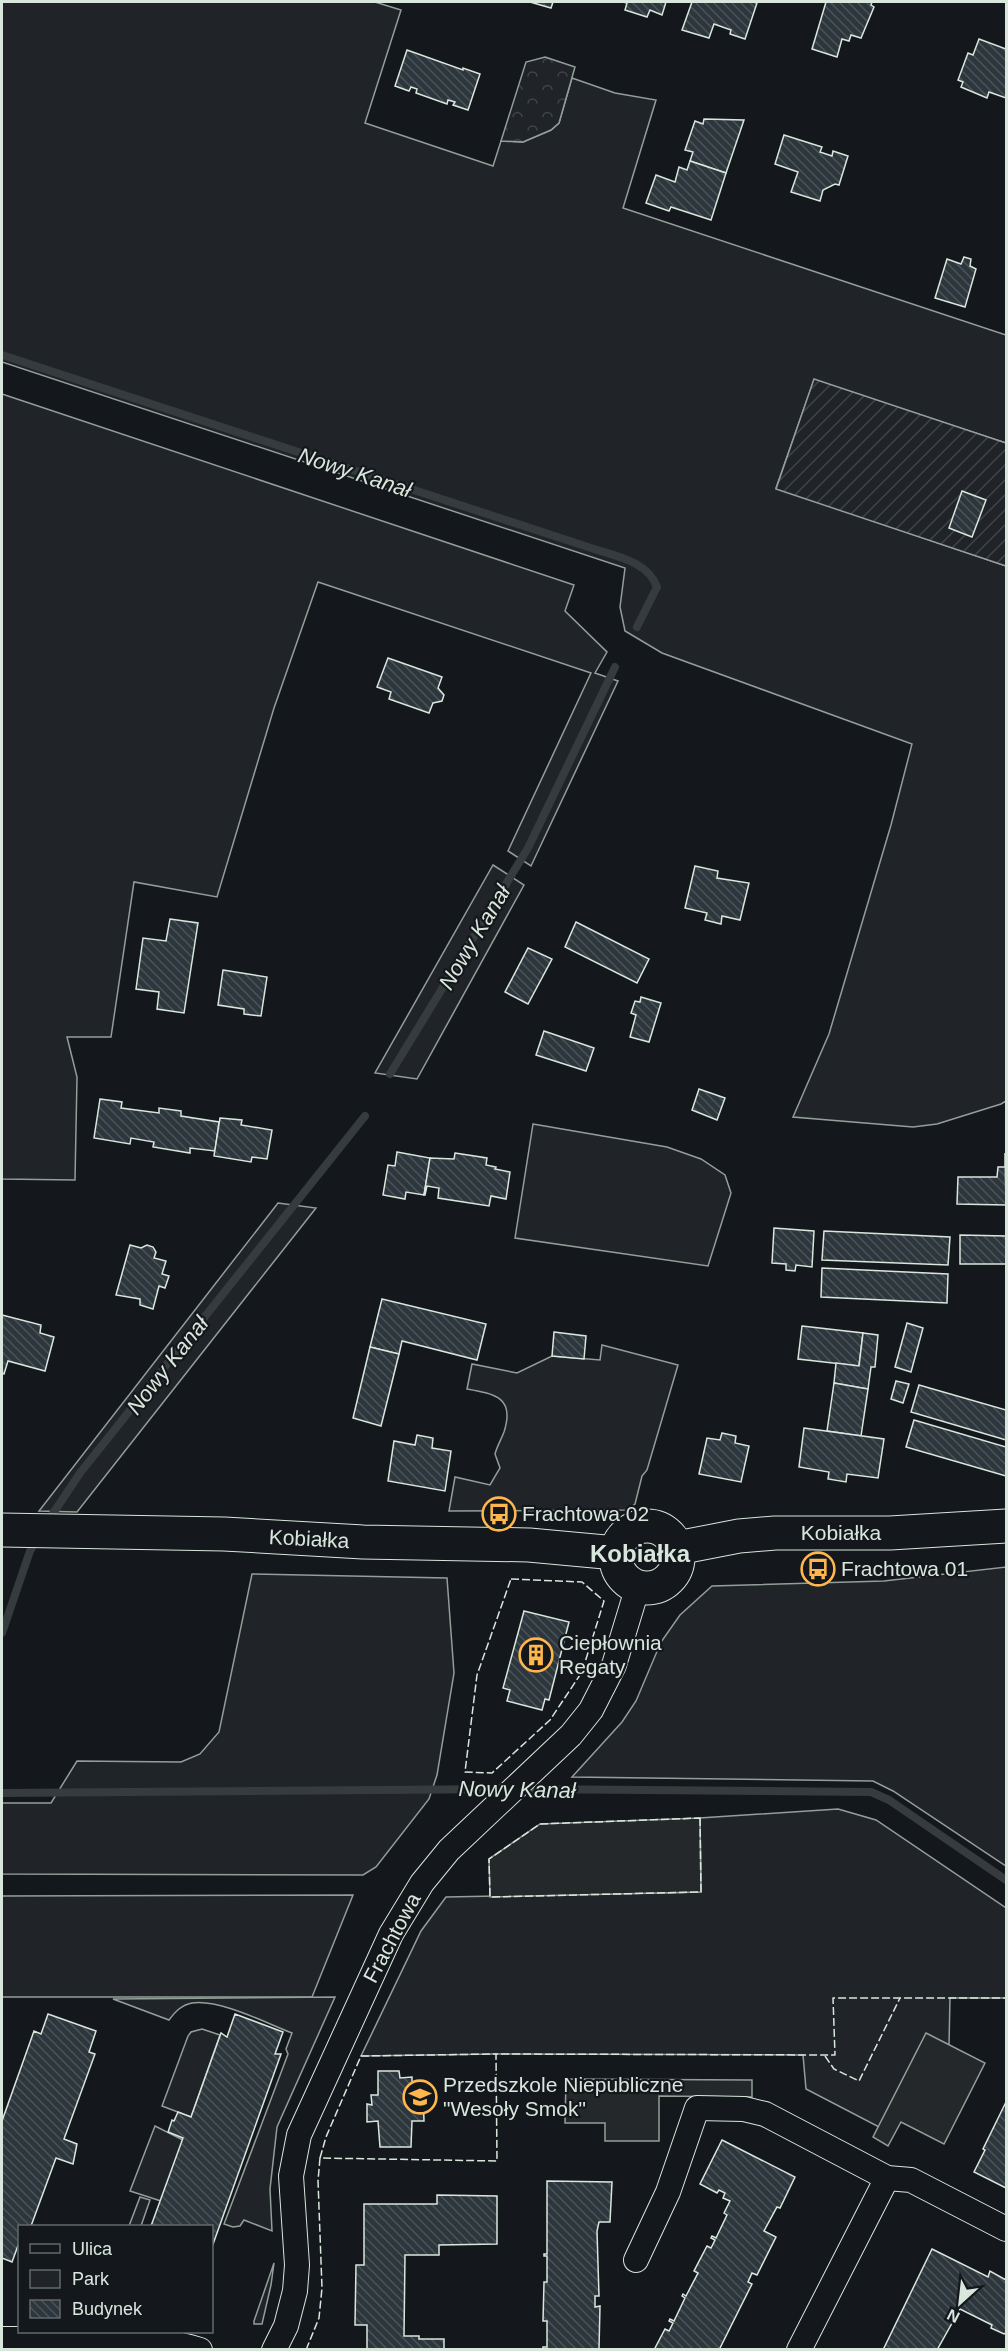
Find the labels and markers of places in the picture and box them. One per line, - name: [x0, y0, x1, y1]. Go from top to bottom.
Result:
- bus stop icon: Frachtowa 02: [481, 1496, 517, 1532]
- place label: Frachtowa 02: [522, 1502, 649, 1525]
- bus stop icon: Frachtowa 01: [800, 1551, 836, 1587]
- place label: Frachtowa 01: [841, 1557, 968, 1580]
- place label: Ciepłownia Regaty: [559, 1631, 662, 1678]
- building icon: Ciepłownia Regaty: [518, 1637, 554, 1673]
- place label: Przedszkole Niepubliczne "Wesoły Smok": [443, 2073, 683, 2120]
- school or university icon: Przedszkole Niepubliczne "Wesoły Smok": [402, 2079, 438, 2115]

